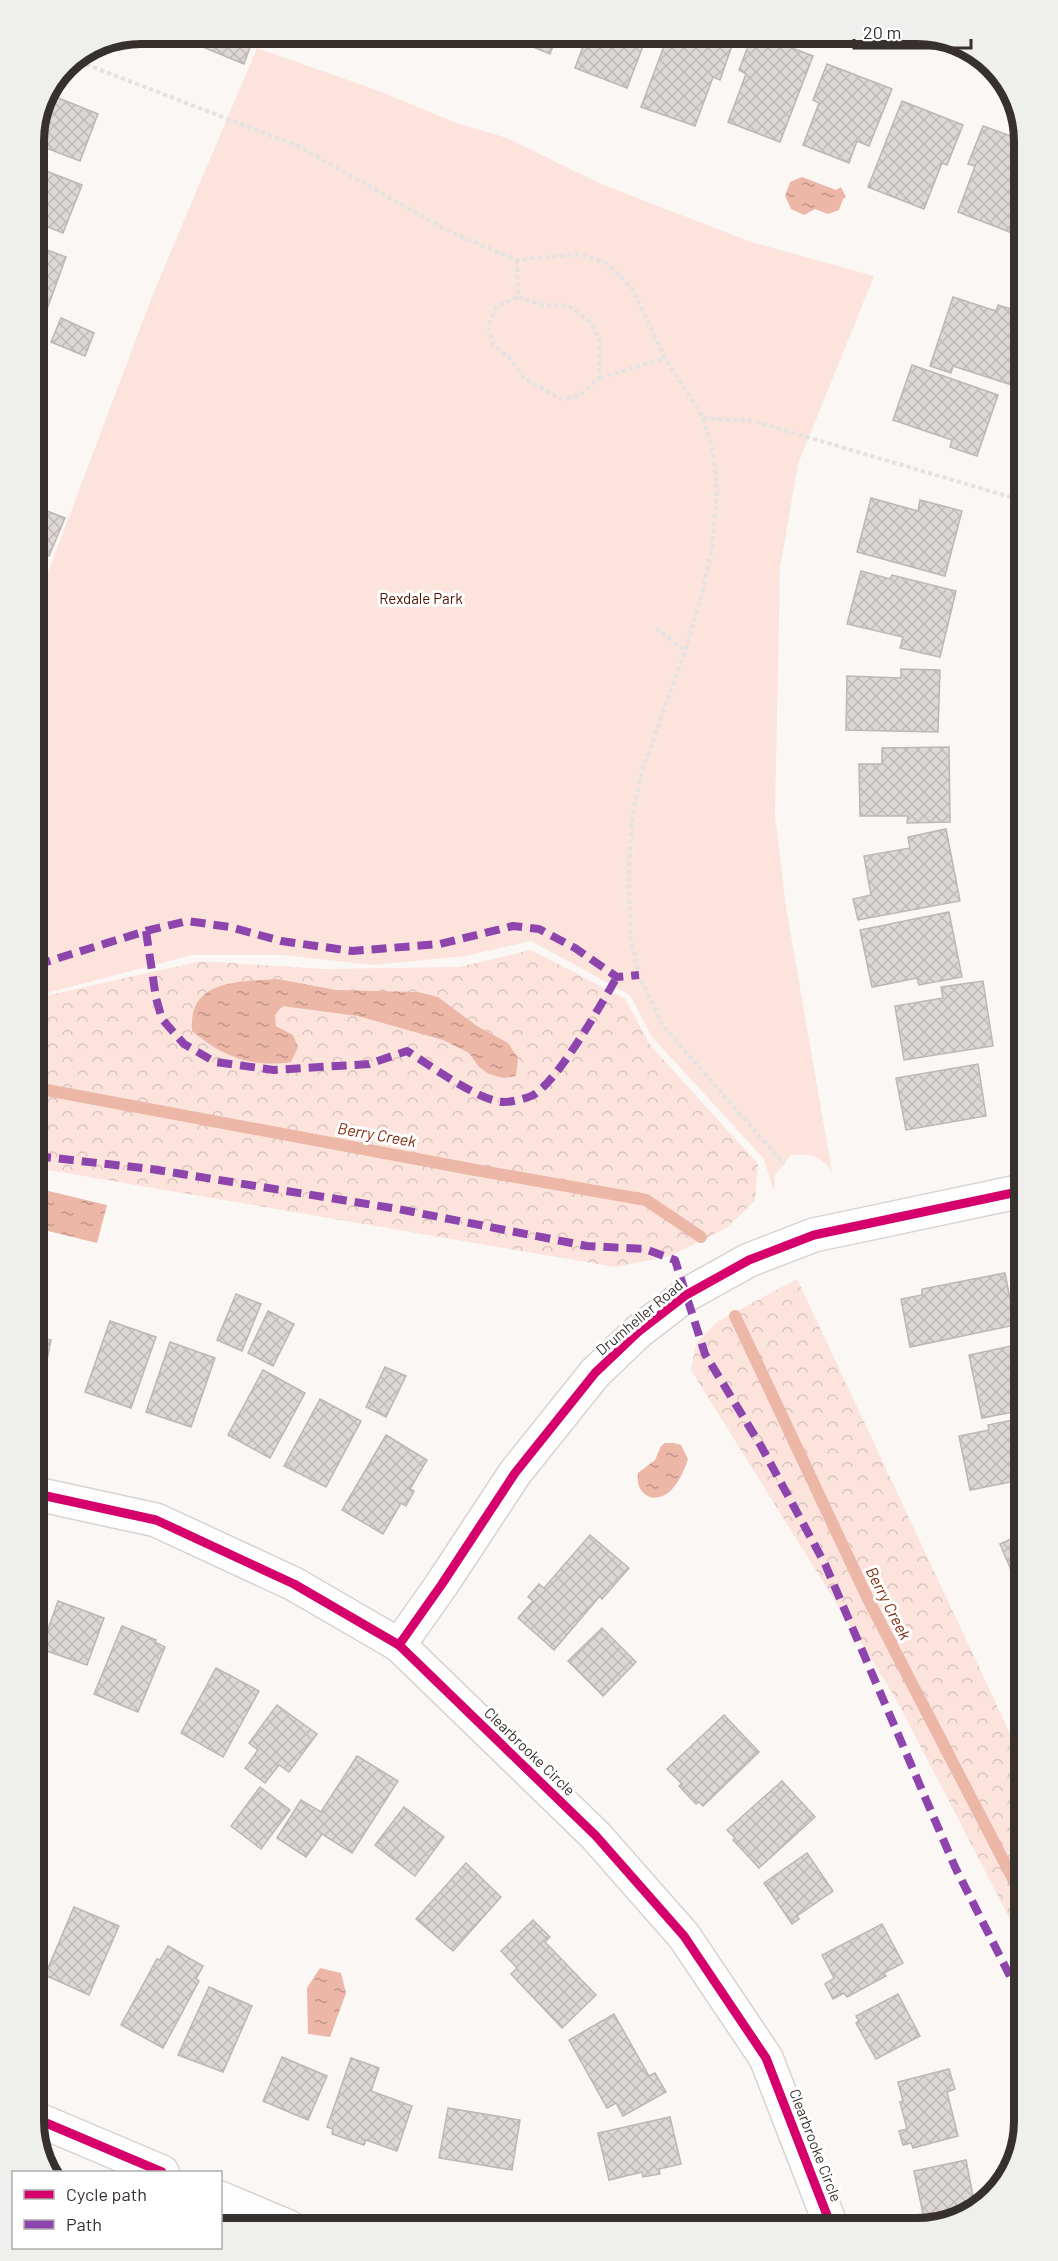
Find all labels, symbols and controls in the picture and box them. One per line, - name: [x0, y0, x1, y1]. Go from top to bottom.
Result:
- scale bar: [854, 12, 971, 50]
- text: 20 m: [863, 21, 901, 43]
- park label: Rexdale Park: [379, 589, 463, 607]
- water label: Berry Creek: [336, 1118, 418, 1150]
- street label: Drumheller Road: [592, 1276, 686, 1358]
- water label: Berry Creek: [863, 1563, 916, 1643]
- street label: Clearbrooke Circle: [481, 1703, 579, 1799]
- street label: Clearbrooke Circle: [786, 2086, 846, 2204]
- legend: [12, 2171, 222, 2249]
- text: Cycle path: [66, 2183, 147, 2205]
- text: Path: [66, 2213, 102, 2235]

